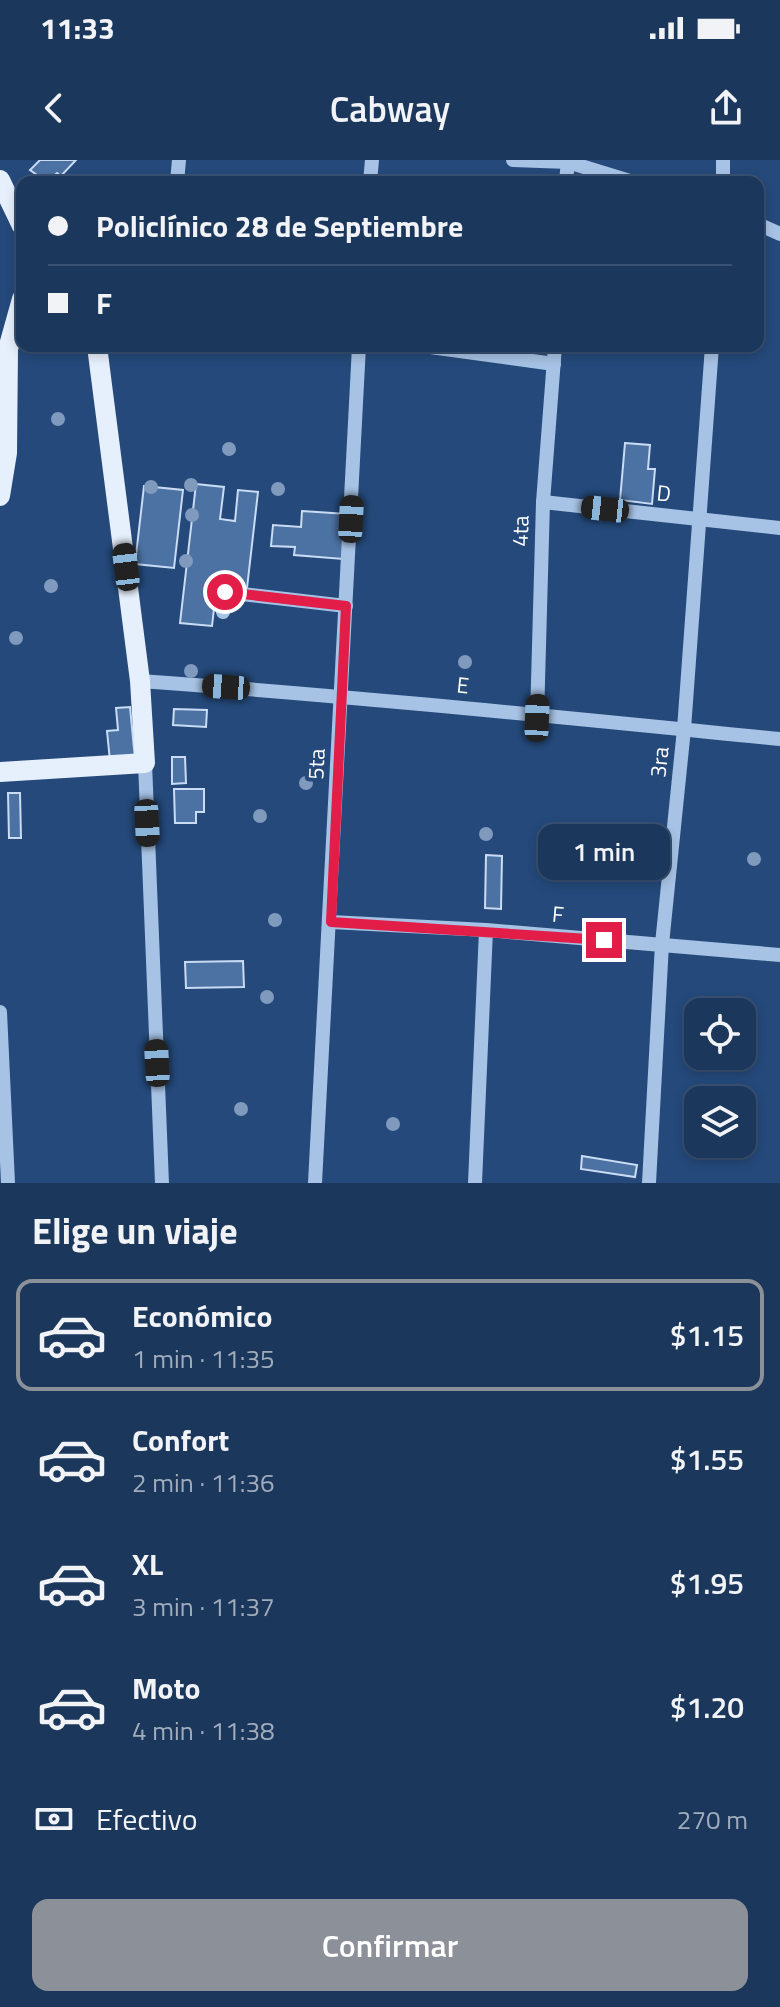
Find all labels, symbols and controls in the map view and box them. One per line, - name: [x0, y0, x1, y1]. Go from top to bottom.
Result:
- text: 11:33: [40, 5, 115, 51]
- text: Cabway: [330, 81, 450, 136]
- icon: back: [32, 86, 76, 130]
- icon: share: [704, 86, 748, 130]
- text: Policlínico 28 de Septiembre: [96, 203, 463, 249]
- text: F: [96, 280, 112, 326]
- street label: D: [655, 475, 673, 511]
- car: [338, 494, 364, 544]
- car: [580, 495, 630, 523]
- street label: 4ta: [502, 515, 538, 547]
- car: [111, 542, 141, 592]
- route start: [207, 574, 243, 610]
- street label: E: [455, 667, 471, 703]
- car: [201, 673, 251, 701]
- car: [524, 694, 550, 742]
- street label: 3ra: [640, 745, 678, 779]
- street label: 5ta: [298, 748, 334, 780]
- car: [134, 798, 160, 848]
- callout: 1 min: [538, 824, 670, 880]
- text: 1 min: [573, 832, 635, 871]
- street label: F: [551, 897, 565, 931]
- route end: [586, 922, 622, 958]
- map controls: [684, 998, 756, 1158]
- button: locate: [684, 998, 756, 1070]
- car: [144, 1038, 170, 1088]
- button: layers: [684, 1086, 756, 1158]
- text: Elige un viaje: [32, 1203, 238, 1258]
- text: Económico: [132, 1293, 272, 1339]
- icon: car: [36, 1299, 108, 1371]
- text: $1.15: [670, 1312, 744, 1358]
- text: 1 min · 11:35: [132, 1339, 275, 1378]
- text: Confort: [132, 1417, 229, 1463]
- icon: car: [36, 1423, 108, 1495]
- text: $1.55: [670, 1436, 744, 1482]
- text: 2 min · 11:36: [132, 1463, 275, 1502]
- text: XL: [132, 1541, 163, 1587]
- icon: car: [36, 1547, 108, 1619]
- text: $1.95: [670, 1560, 744, 1606]
- text: 3 min · 11:37: [132, 1587, 275, 1626]
- text: Moto: [132, 1665, 200, 1711]
- icon: car: [36, 1671, 108, 1743]
- text: $1.20: [670, 1684, 744, 1730]
- text: 4 min · 11:38: [132, 1711, 275, 1750]
- text: Efectivo: [96, 1796, 198, 1842]
- icon: cash: [32, 1797, 76, 1841]
- text: 270 m: [677, 1800, 748, 1839]
- button: Confirmar: [32, 1899, 748, 1991]

